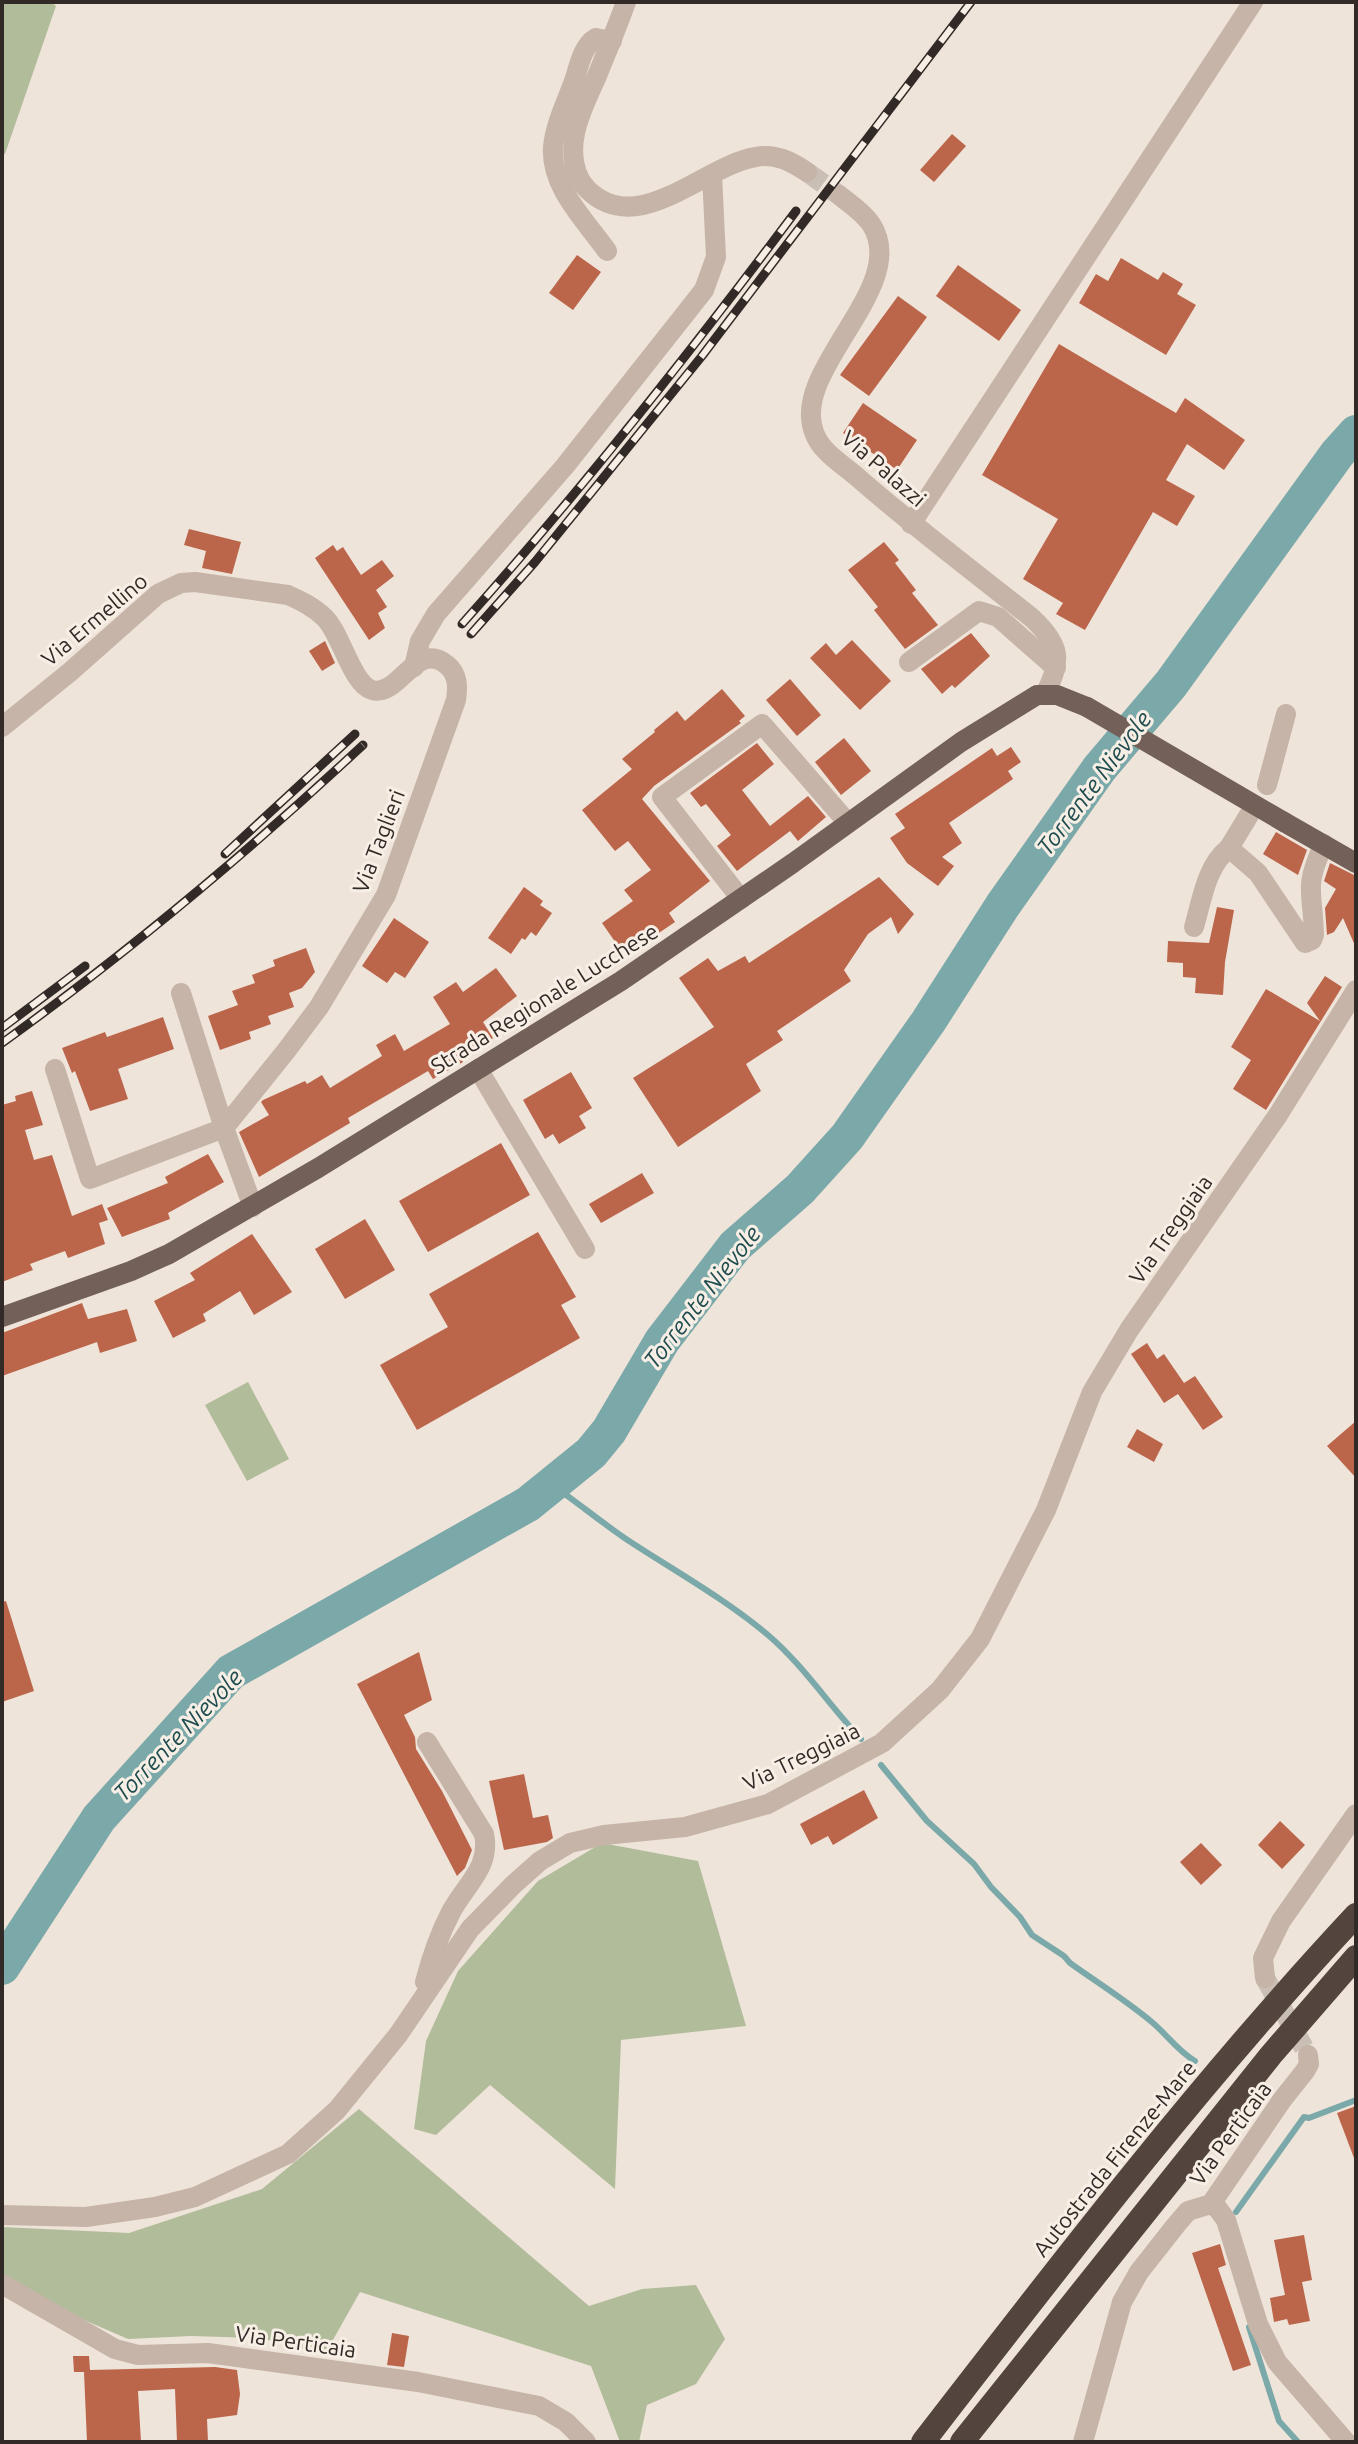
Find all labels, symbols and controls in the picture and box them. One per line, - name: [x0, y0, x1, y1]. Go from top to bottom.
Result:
- street label: Via Palazzi: [837, 425, 931, 511]
- street label: Via Ermellino: [36, 567, 152, 671]
- water label: Torrente Nievole: [1031, 706, 1157, 860]
- street label: Via Taglieri: [347, 786, 409, 896]
- street label: Strada Regionale Lucchese: [426, 918, 662, 1078]
- street label: Via Treggiaia: [1123, 1170, 1217, 1288]
- water label: Torrente Nievole: [638, 1221, 766, 1373]
- water label: Torrente Nievole: [108, 1663, 248, 1807]
- street label: Via Treggiaia: [738, 1717, 864, 1795]
- street label: Autostrada Firenze-Mare: [1027, 2055, 1201, 2261]
- street label: Via Perticaia: [1184, 2076, 1276, 2190]
- street label: Via Perticaia: [234, 2320, 358, 2362]

